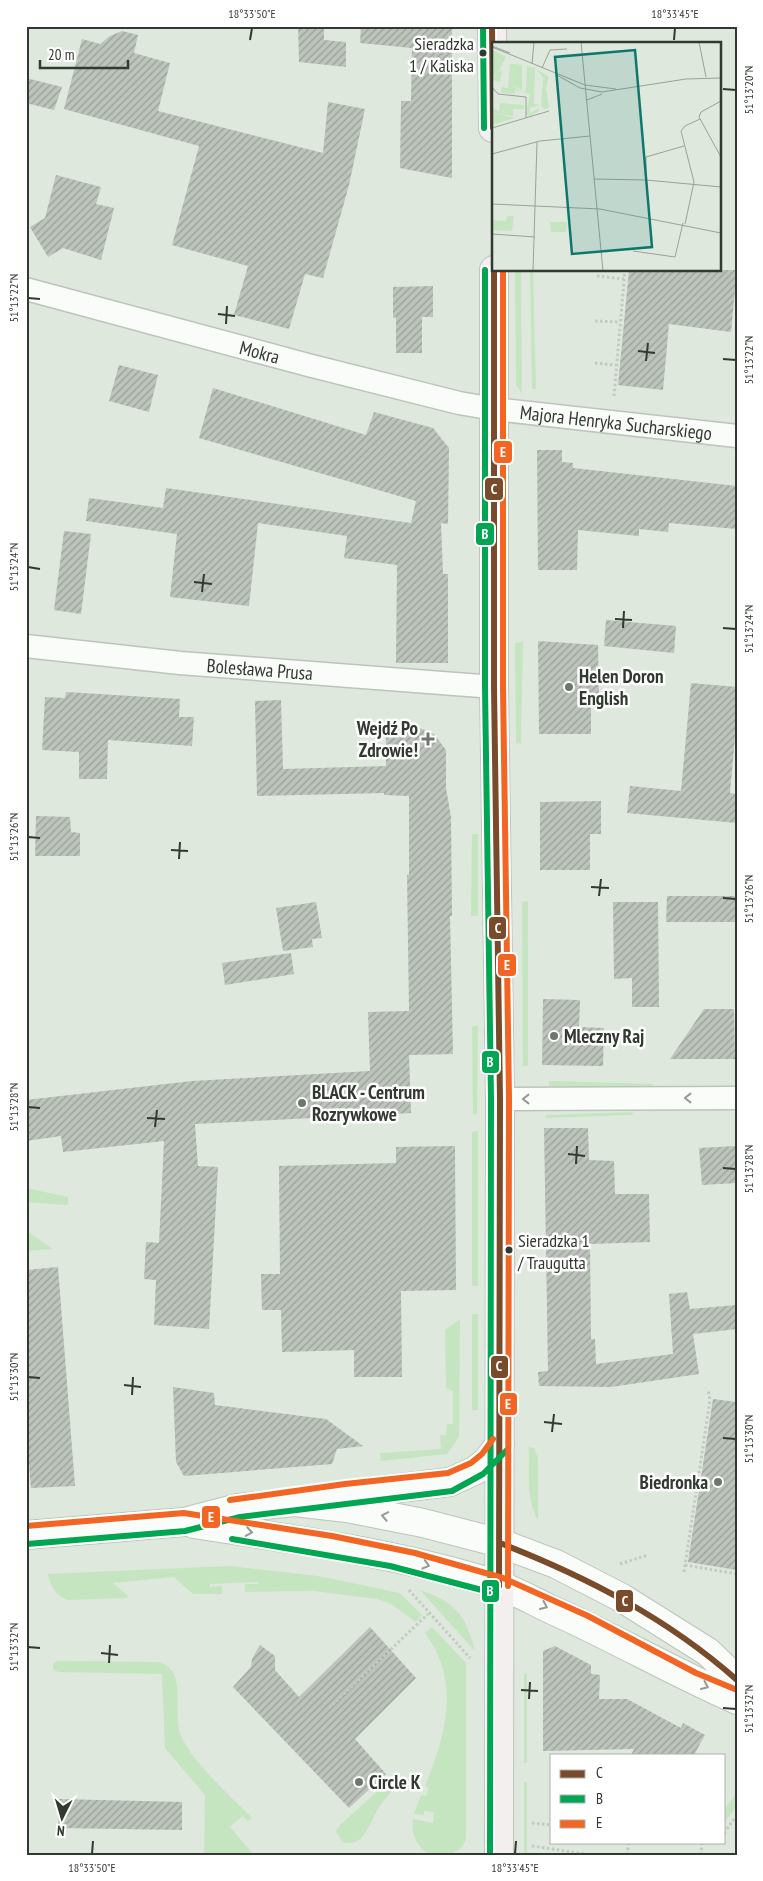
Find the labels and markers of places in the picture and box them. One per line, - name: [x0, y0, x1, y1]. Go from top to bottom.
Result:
- place label: Sieradzka 1 / Kaliska: [409, 32, 474, 77]
- marker: Sieradzka 1 / Kaliska: [478, 48, 488, 58]
- place label: Helen Doron English: [579, 664, 664, 710]
- marker: Helen Doron English: [563, 681, 575, 693]
- place label: Wejdź Po Zdrowie!: [356, 716, 418, 762]
- marker: Wejdź Po Zdrowie!: [422, 733, 434, 745]
- place label: Mleczny Raj: [564, 1024, 644, 1048]
- marker: Mleczny Raj: [548, 1030, 560, 1042]
- place label: BLACK - Centrum Rozrywkowe: [312, 1080, 425, 1126]
- marker: BLACK - Centrum Rozrywkowe: [296, 1097, 308, 1109]
- place label: Sieradzka 1 / Traugutta: [517, 1229, 590, 1274]
- marker: Sieradzka 1 / Traugutta: [504, 1245, 514, 1255]
- place label: Biedronka: [640, 1470, 708, 1494]
- marker: Biedronka: [712, 1476, 724, 1488]
- place label: Circle K: [369, 1770, 421, 1794]
- marker: Circle K: [353, 1776, 365, 1788]

